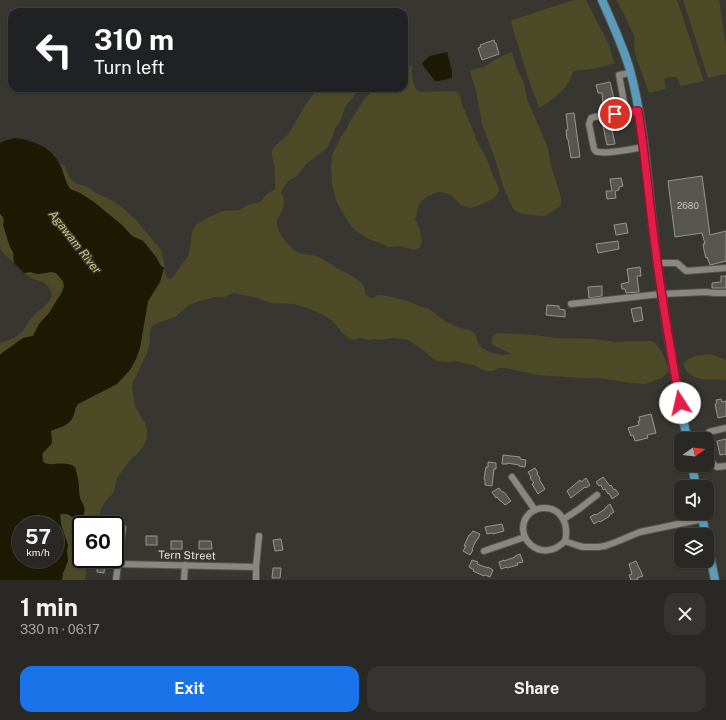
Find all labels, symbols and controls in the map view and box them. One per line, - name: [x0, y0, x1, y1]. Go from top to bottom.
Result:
- text: 310 m: [94, 23, 174, 56]
- icon: left: [28, 24, 80, 76]
- text: Turn left: [94, 57, 164, 78]
- pin: [598, 97, 632, 131]
- icon: arrive: [604, 103, 626, 125]
- house number: 2680: [677, 200, 700, 211]
- water label: Agawam River: [46, 208, 104, 277]
- position arrow: [659, 382, 701, 424]
- north arrow: [674, 432, 714, 472]
- map controls: [674, 432, 714, 568]
- button: sound: [674, 480, 714, 520]
- speed limit sign: 60: [72, 516, 124, 568]
- text: 57: [25, 525, 51, 549]
- button: layers: [674, 528, 714, 568]
- text: km/h: [26, 546, 50, 558]
- street label: Tern Street: [158, 548, 216, 562]
- text: 1 min: [20, 593, 78, 621]
- button: close: [664, 593, 706, 635]
- text: 330 m · 06:17: [20, 622, 100, 637]
- button: Exit: [20, 666, 359, 712]
- button: Share: [367, 666, 706, 712]

